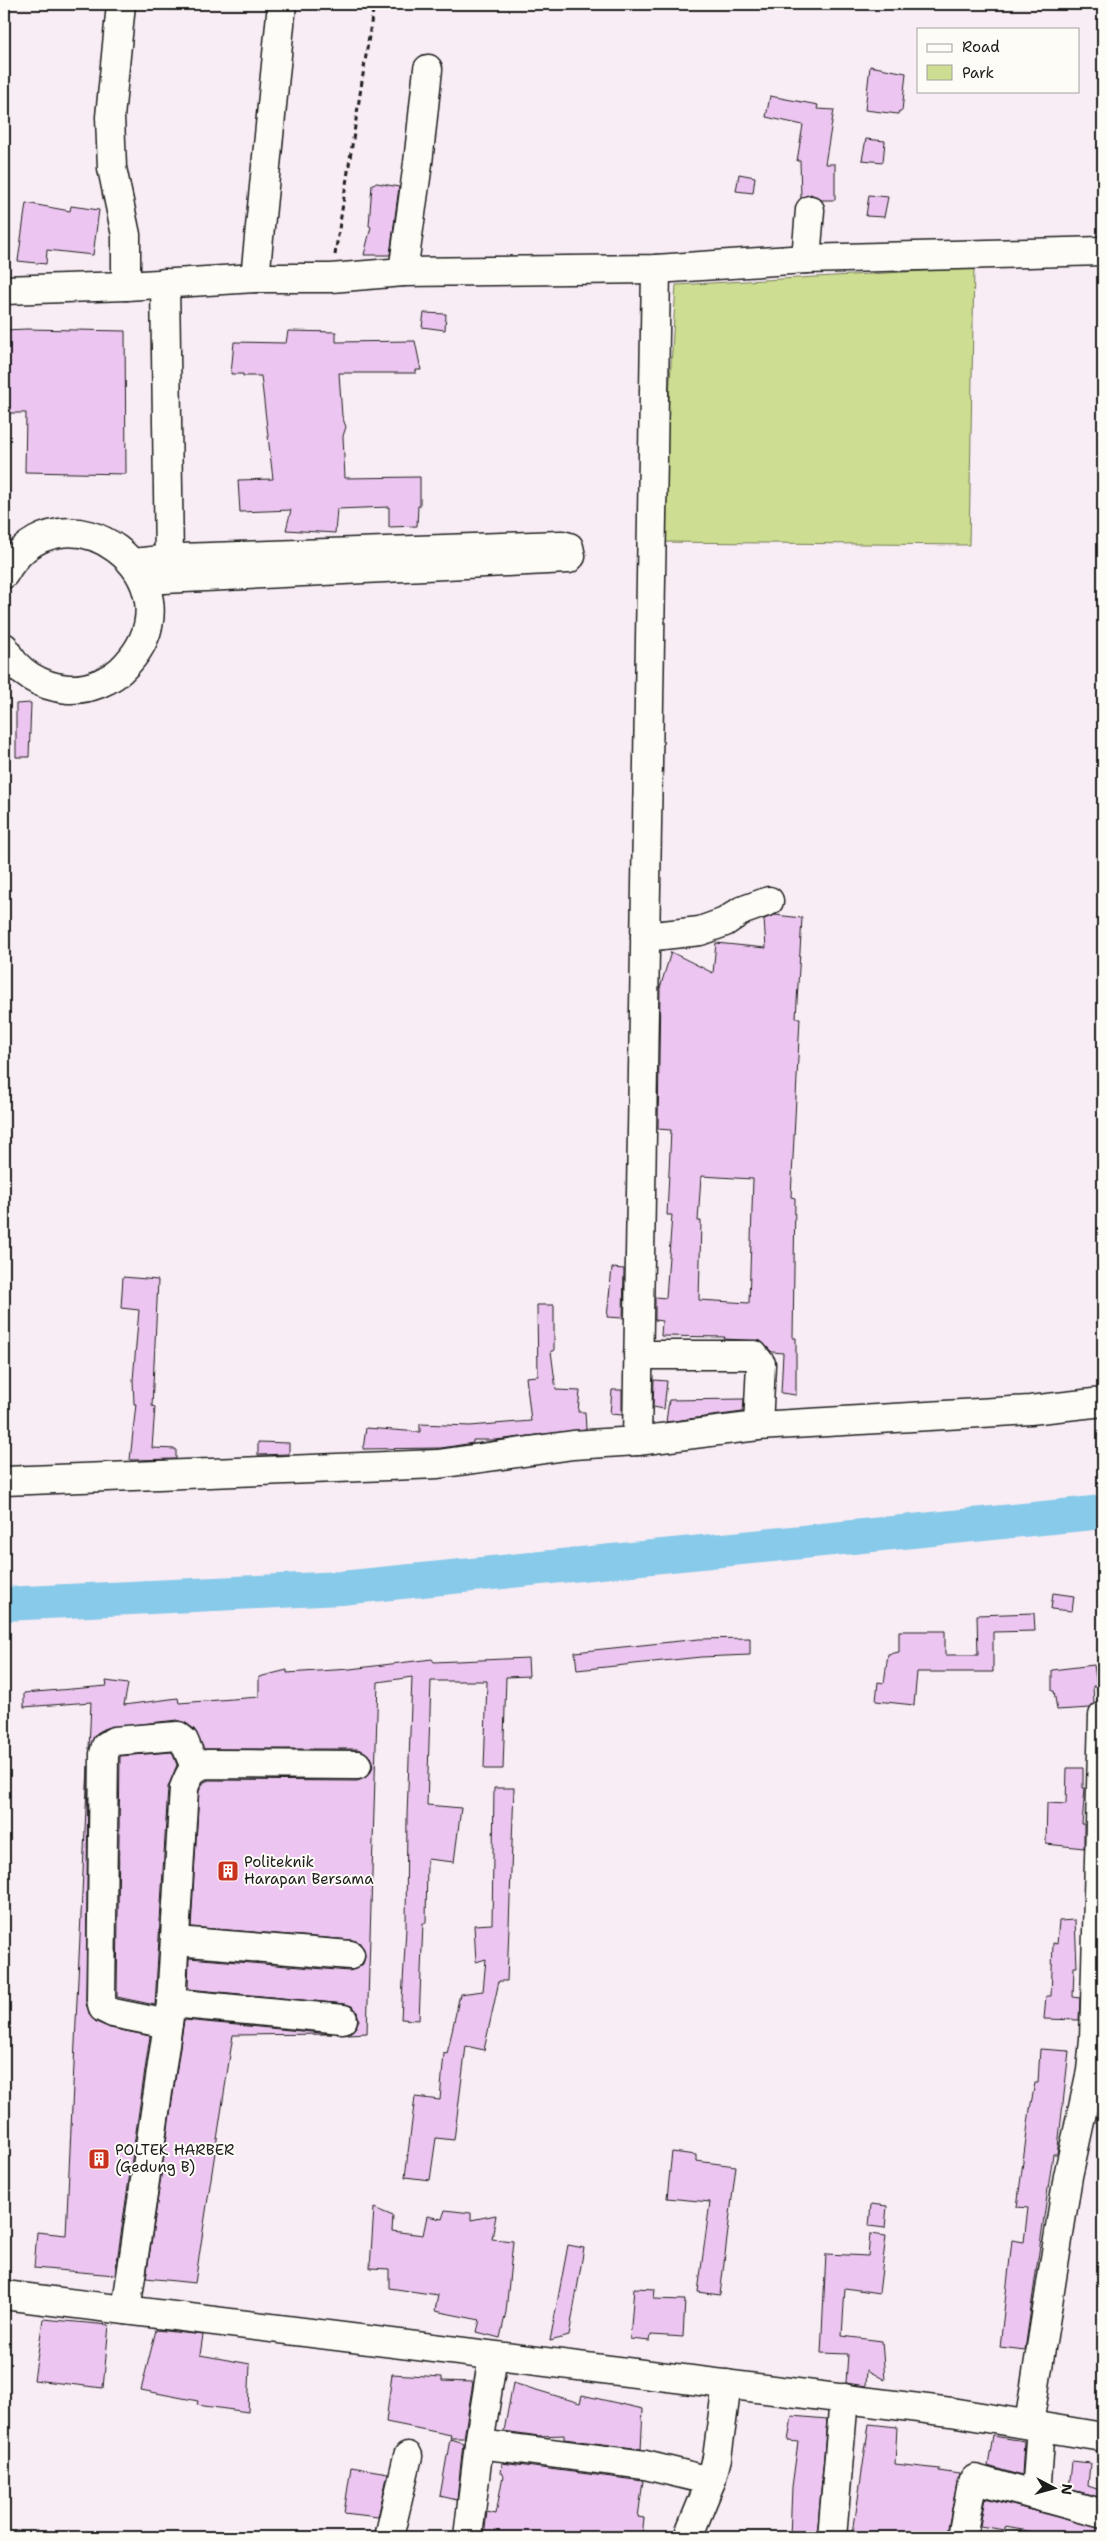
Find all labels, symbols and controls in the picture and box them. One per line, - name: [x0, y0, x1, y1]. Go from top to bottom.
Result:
- legend: [917, 28, 1080, 92]
- text: Road: [962, 37, 1000, 57]
- text: Park: [962, 63, 994, 83]
- place label: Politeknik Harapan Bersama: [244, 1852, 374, 1889]
- building icon: Politeknik Harapan Bersama: [216, 1859, 240, 1883]
- place label: POLTEK HARBER (Gedung B): [115, 2140, 234, 2177]
- building icon: POLTEK HARBER (Gedung B): [87, 2147, 111, 2171]
- north arrow: [1030, 2464, 1080, 2514]
- text: N: [1057, 2483, 1076, 2496]

